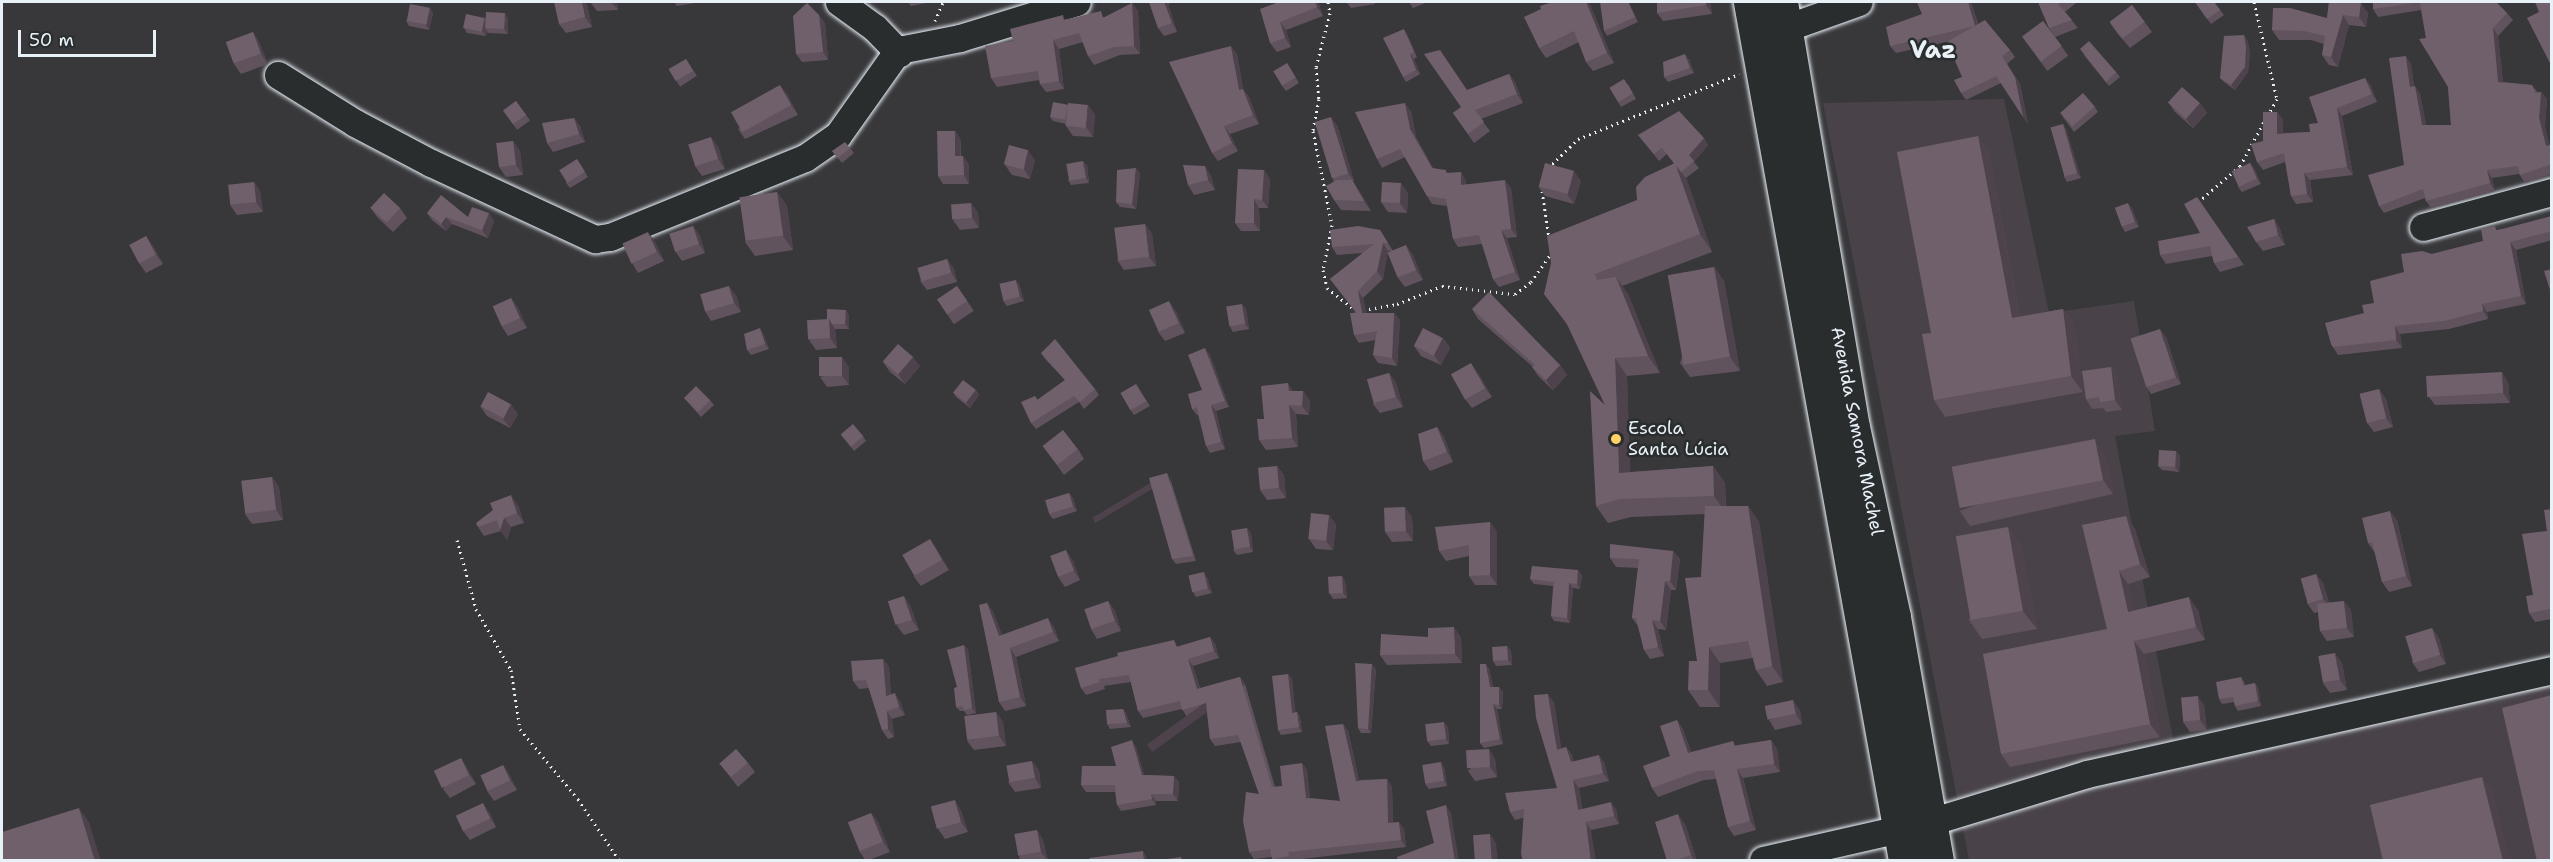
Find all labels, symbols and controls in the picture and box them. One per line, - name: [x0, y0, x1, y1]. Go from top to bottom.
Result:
- scale bar: [21, 18, 159, 56]
- text: 50 m: [29, 28, 74, 52]
- district label: Vaz: [1910, 37, 1956, 65]
- street label: Avenida Samora Machel: [1826, 325, 1888, 537]
- place label: Escola Santa Lúcia: [1628, 418, 1729, 460]
- marker: Escola Santa Lúcia: [1609, 432, 1623, 446]

